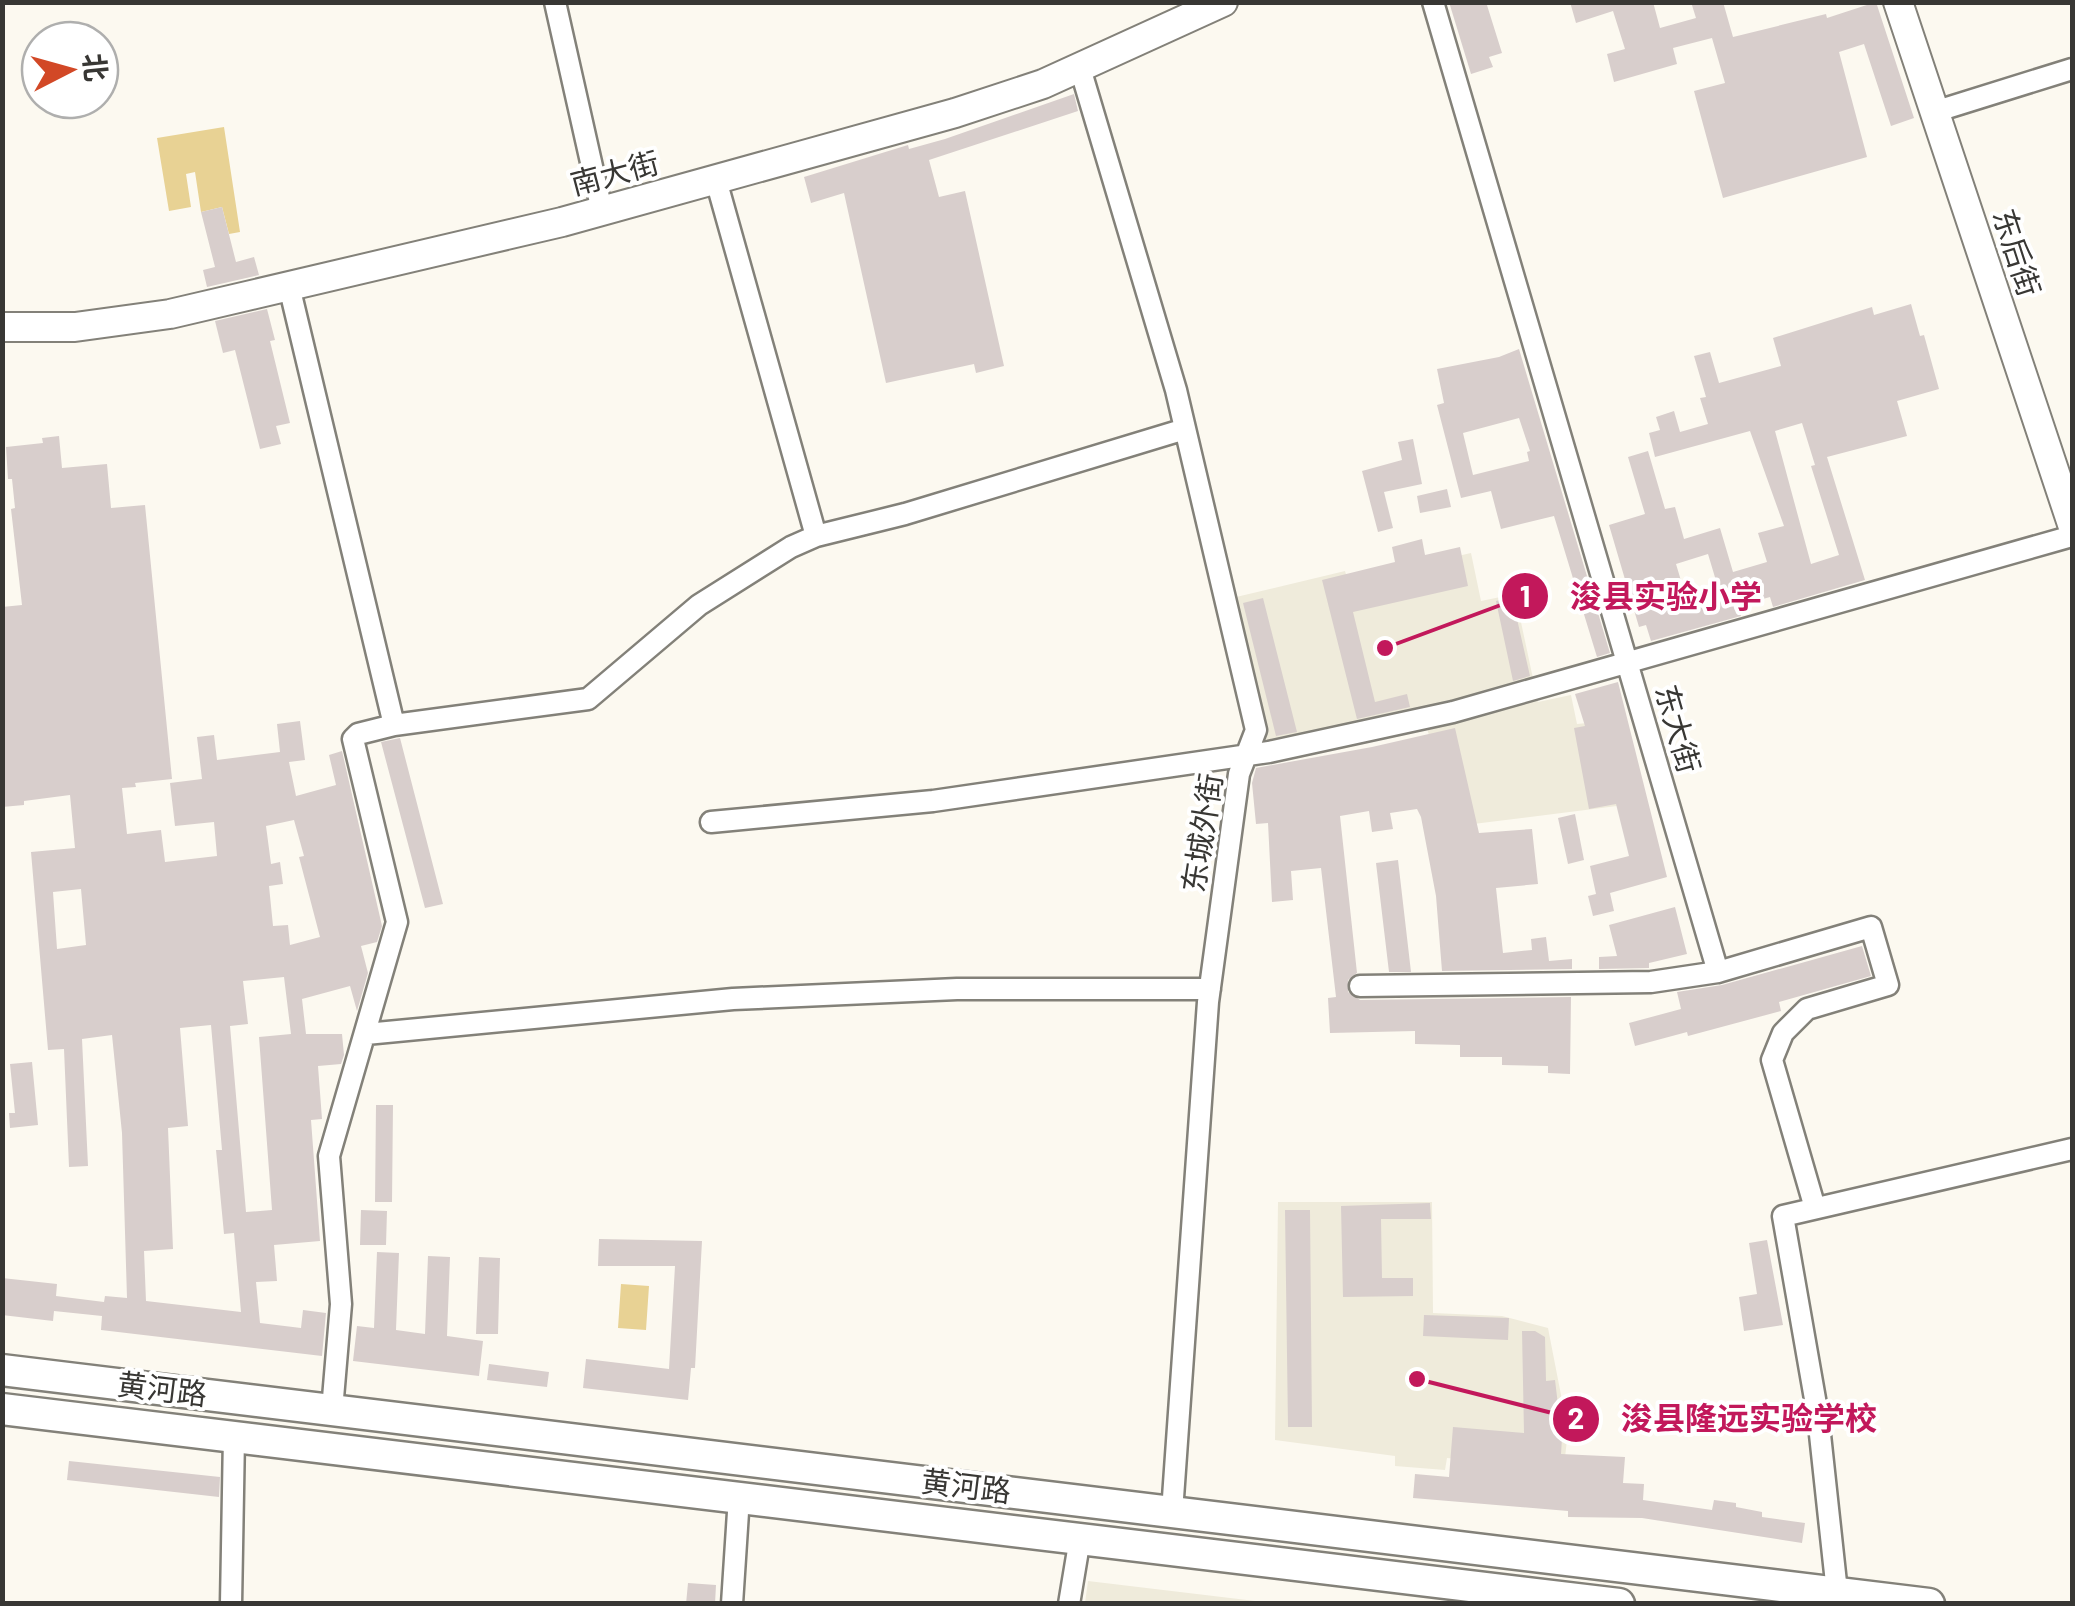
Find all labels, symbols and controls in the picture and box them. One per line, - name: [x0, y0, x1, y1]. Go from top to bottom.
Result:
- north arrow: [20, 20, 120, 120]
- text: 北: [77, 52, 114, 83]
- street label: 南大街: [566, 143, 663, 201]
- street label: 东后街: [1987, 204, 2049, 301]
- callout: 浚县实验小学: [1500, 565, 1782, 627]
- text: 浚县实验小学: [1570, 576, 1762, 614]
- text: 1: [1520, 577, 1530, 613]
- street label: 东大街: [1649, 680, 1709, 777]
- street label: 东城外街: [1174, 771, 1228, 895]
- street label: 黄河路: [115, 1365, 209, 1411]
- callout: 浚县隆远实验学校: [1551, 1388, 1897, 1450]
- text: 浚县隆远实验学校: [1621, 1398, 1877, 1436]
- text: 2: [1568, 1399, 1584, 1435]
- street label: 黄河路: [919, 1462, 1013, 1508]

